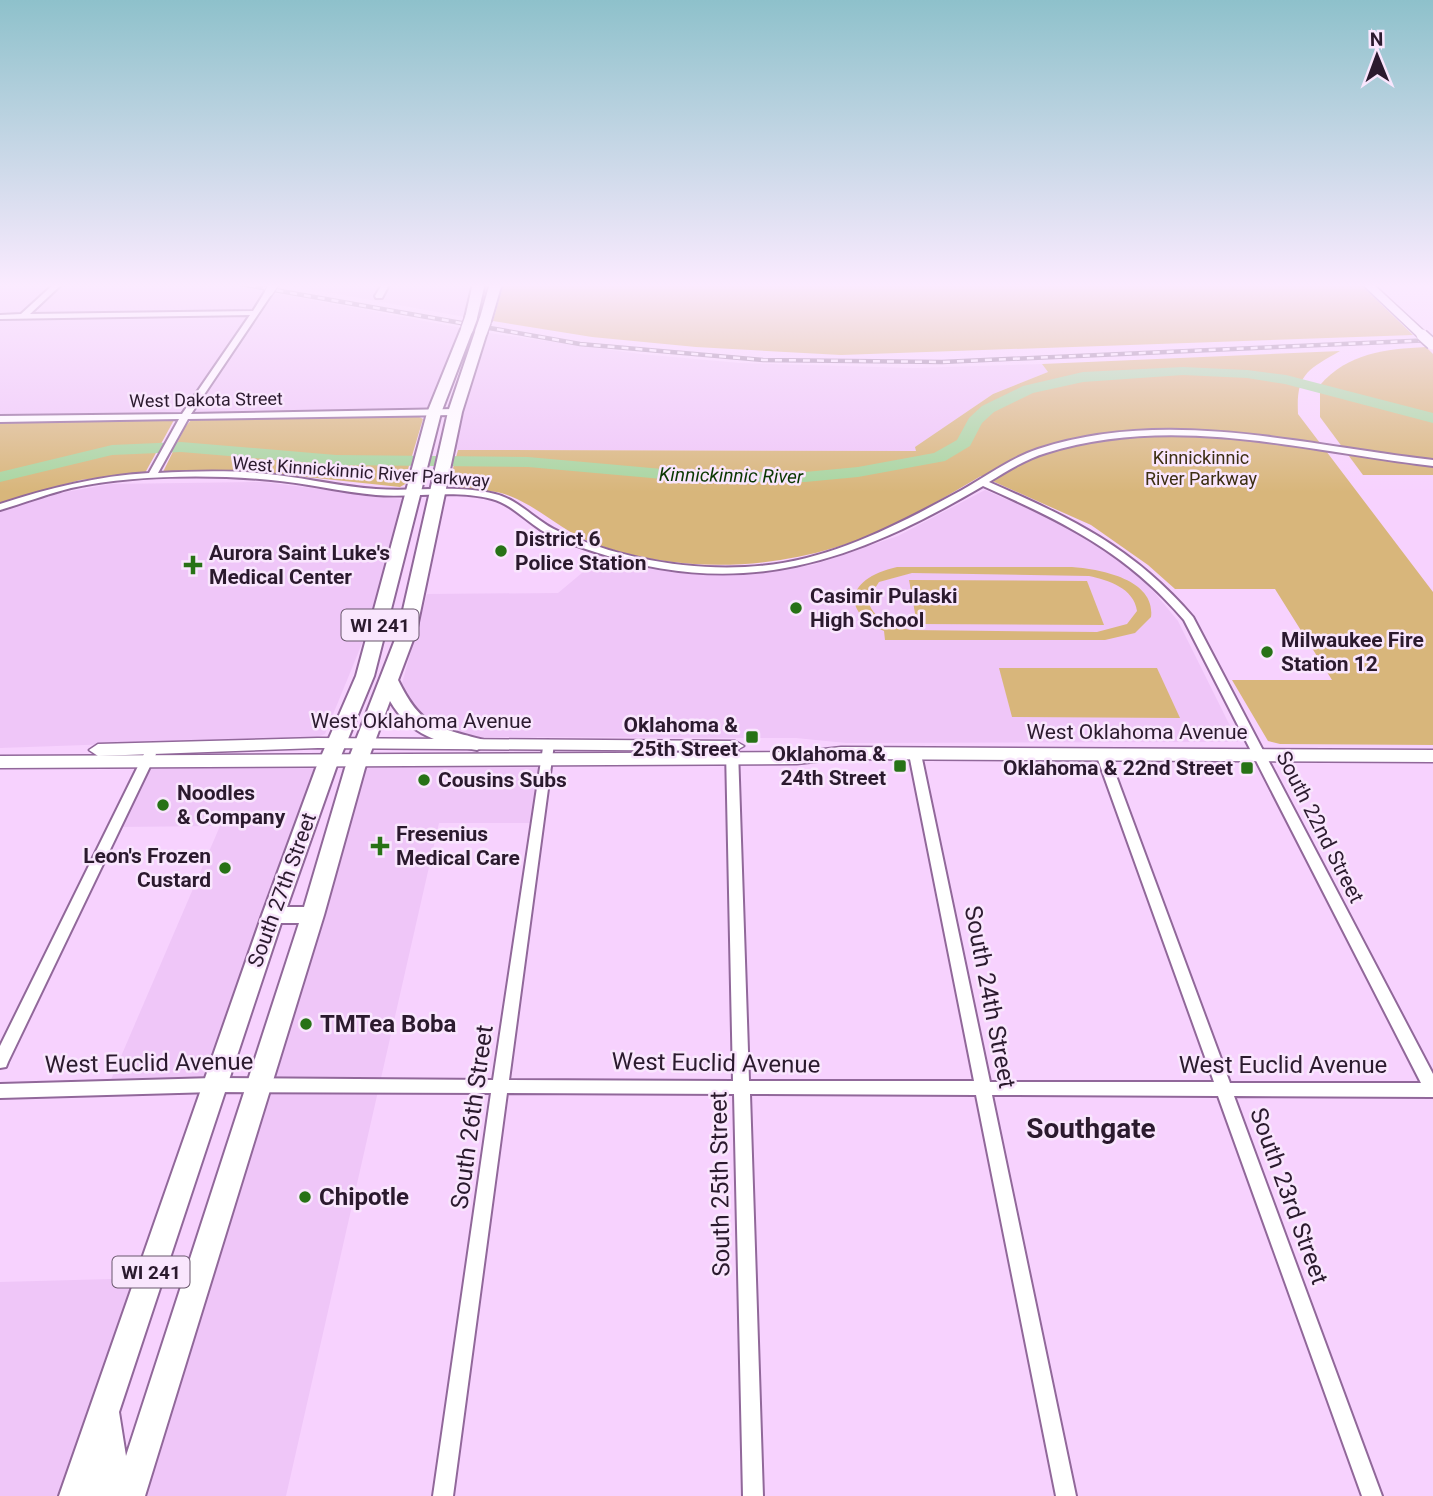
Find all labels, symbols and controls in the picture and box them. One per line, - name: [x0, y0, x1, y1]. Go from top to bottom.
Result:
- north arrow: [1342, 21, 1412, 91]
- text: N: [1370, 28, 1384, 51]
- street label: West Dakota Street: [129, 388, 283, 411]
- park label: Kinnickinnic River Parkway: [1145, 447, 1258, 489]
- street label: West Kinnickinnic River Parkway: [232, 452, 491, 491]
- water label: Kinnickinnic River: [659, 463, 804, 488]
- place label: District 6 Police Station: [515, 527, 646, 575]
- place label: Aurora Saint Luke's Medical Center: [209, 541, 390, 589]
- marker: District 6 Police Station: [493, 543, 509, 559]
- marker: Aurora Saint Luke's Medical Center: [183, 555, 203, 575]
- place label: Casimir Pulaski High School: [810, 584, 958, 632]
- marker: Casimir Pulaski High School: [788, 600, 804, 616]
- road number: WI 241: [342, 610, 418, 640]
- place label: Milwaukee Fire Station 12: [1281, 628, 1424, 676]
- marker: Milwaukee Fire Station 12: [1259, 644, 1275, 660]
- street label: West Oklahoma Avenue: [310, 709, 532, 733]
- place label: Oklahoma & 25th Street: [623, 713, 738, 761]
- street label: West Oklahoma Avenue: [1026, 720, 1248, 744]
- marker: Oklahoma & 25th Street: [744, 729, 760, 745]
- place label: Oklahoma & 24th Street: [771, 742, 886, 790]
- street label: South 22nd Street: [1271, 747, 1369, 907]
- place label: Oklahoma & 22nd Street: [1003, 756, 1233, 780]
- marker: Oklahoma & 24th Street: [892, 758, 908, 774]
- marker: Oklahoma & 22nd Street: [1239, 760, 1255, 776]
- place label: Cousins Subs: [438, 768, 567, 792]
- marker: Cousins Subs: [416, 772, 432, 788]
- place label: Noodles & Company: [177, 781, 286, 829]
- marker: Noodles & Company: [155, 797, 171, 813]
- street label: South 27th Street: [243, 810, 321, 970]
- place label: Fresenius Medical Care: [396, 822, 520, 870]
- marker: Fresenius Medical Care: [370, 836, 390, 856]
- place label: Leon's Frozen Custard: [83, 844, 211, 892]
- marker: Leon's Frozen Custard: [217, 860, 233, 876]
- street label: South 24th Street: [959, 903, 1021, 1091]
- place label: TMTea Boba: [320, 1010, 456, 1038]
- marker: TMTea Boba: [298, 1016, 314, 1032]
- street label: South 26th Street: [445, 1023, 499, 1211]
- street label: West Euclid Avenue: [44, 1047, 254, 1079]
- street label: West Euclid Avenue: [611, 1047, 821, 1079]
- street label: West Euclid Avenue: [1179, 1051, 1387, 1079]
- street label: South 25th Street: [704, 1091, 736, 1277]
- street label: South 23rd Street: [1244, 1104, 1334, 1288]
- district label: Southgate: [1026, 1112, 1156, 1145]
- place label: Chipotle: [319, 1183, 409, 1211]
- marker: Chipotle: [297, 1189, 313, 1205]
- road number: WI 241: [113, 1256, 190, 1288]

